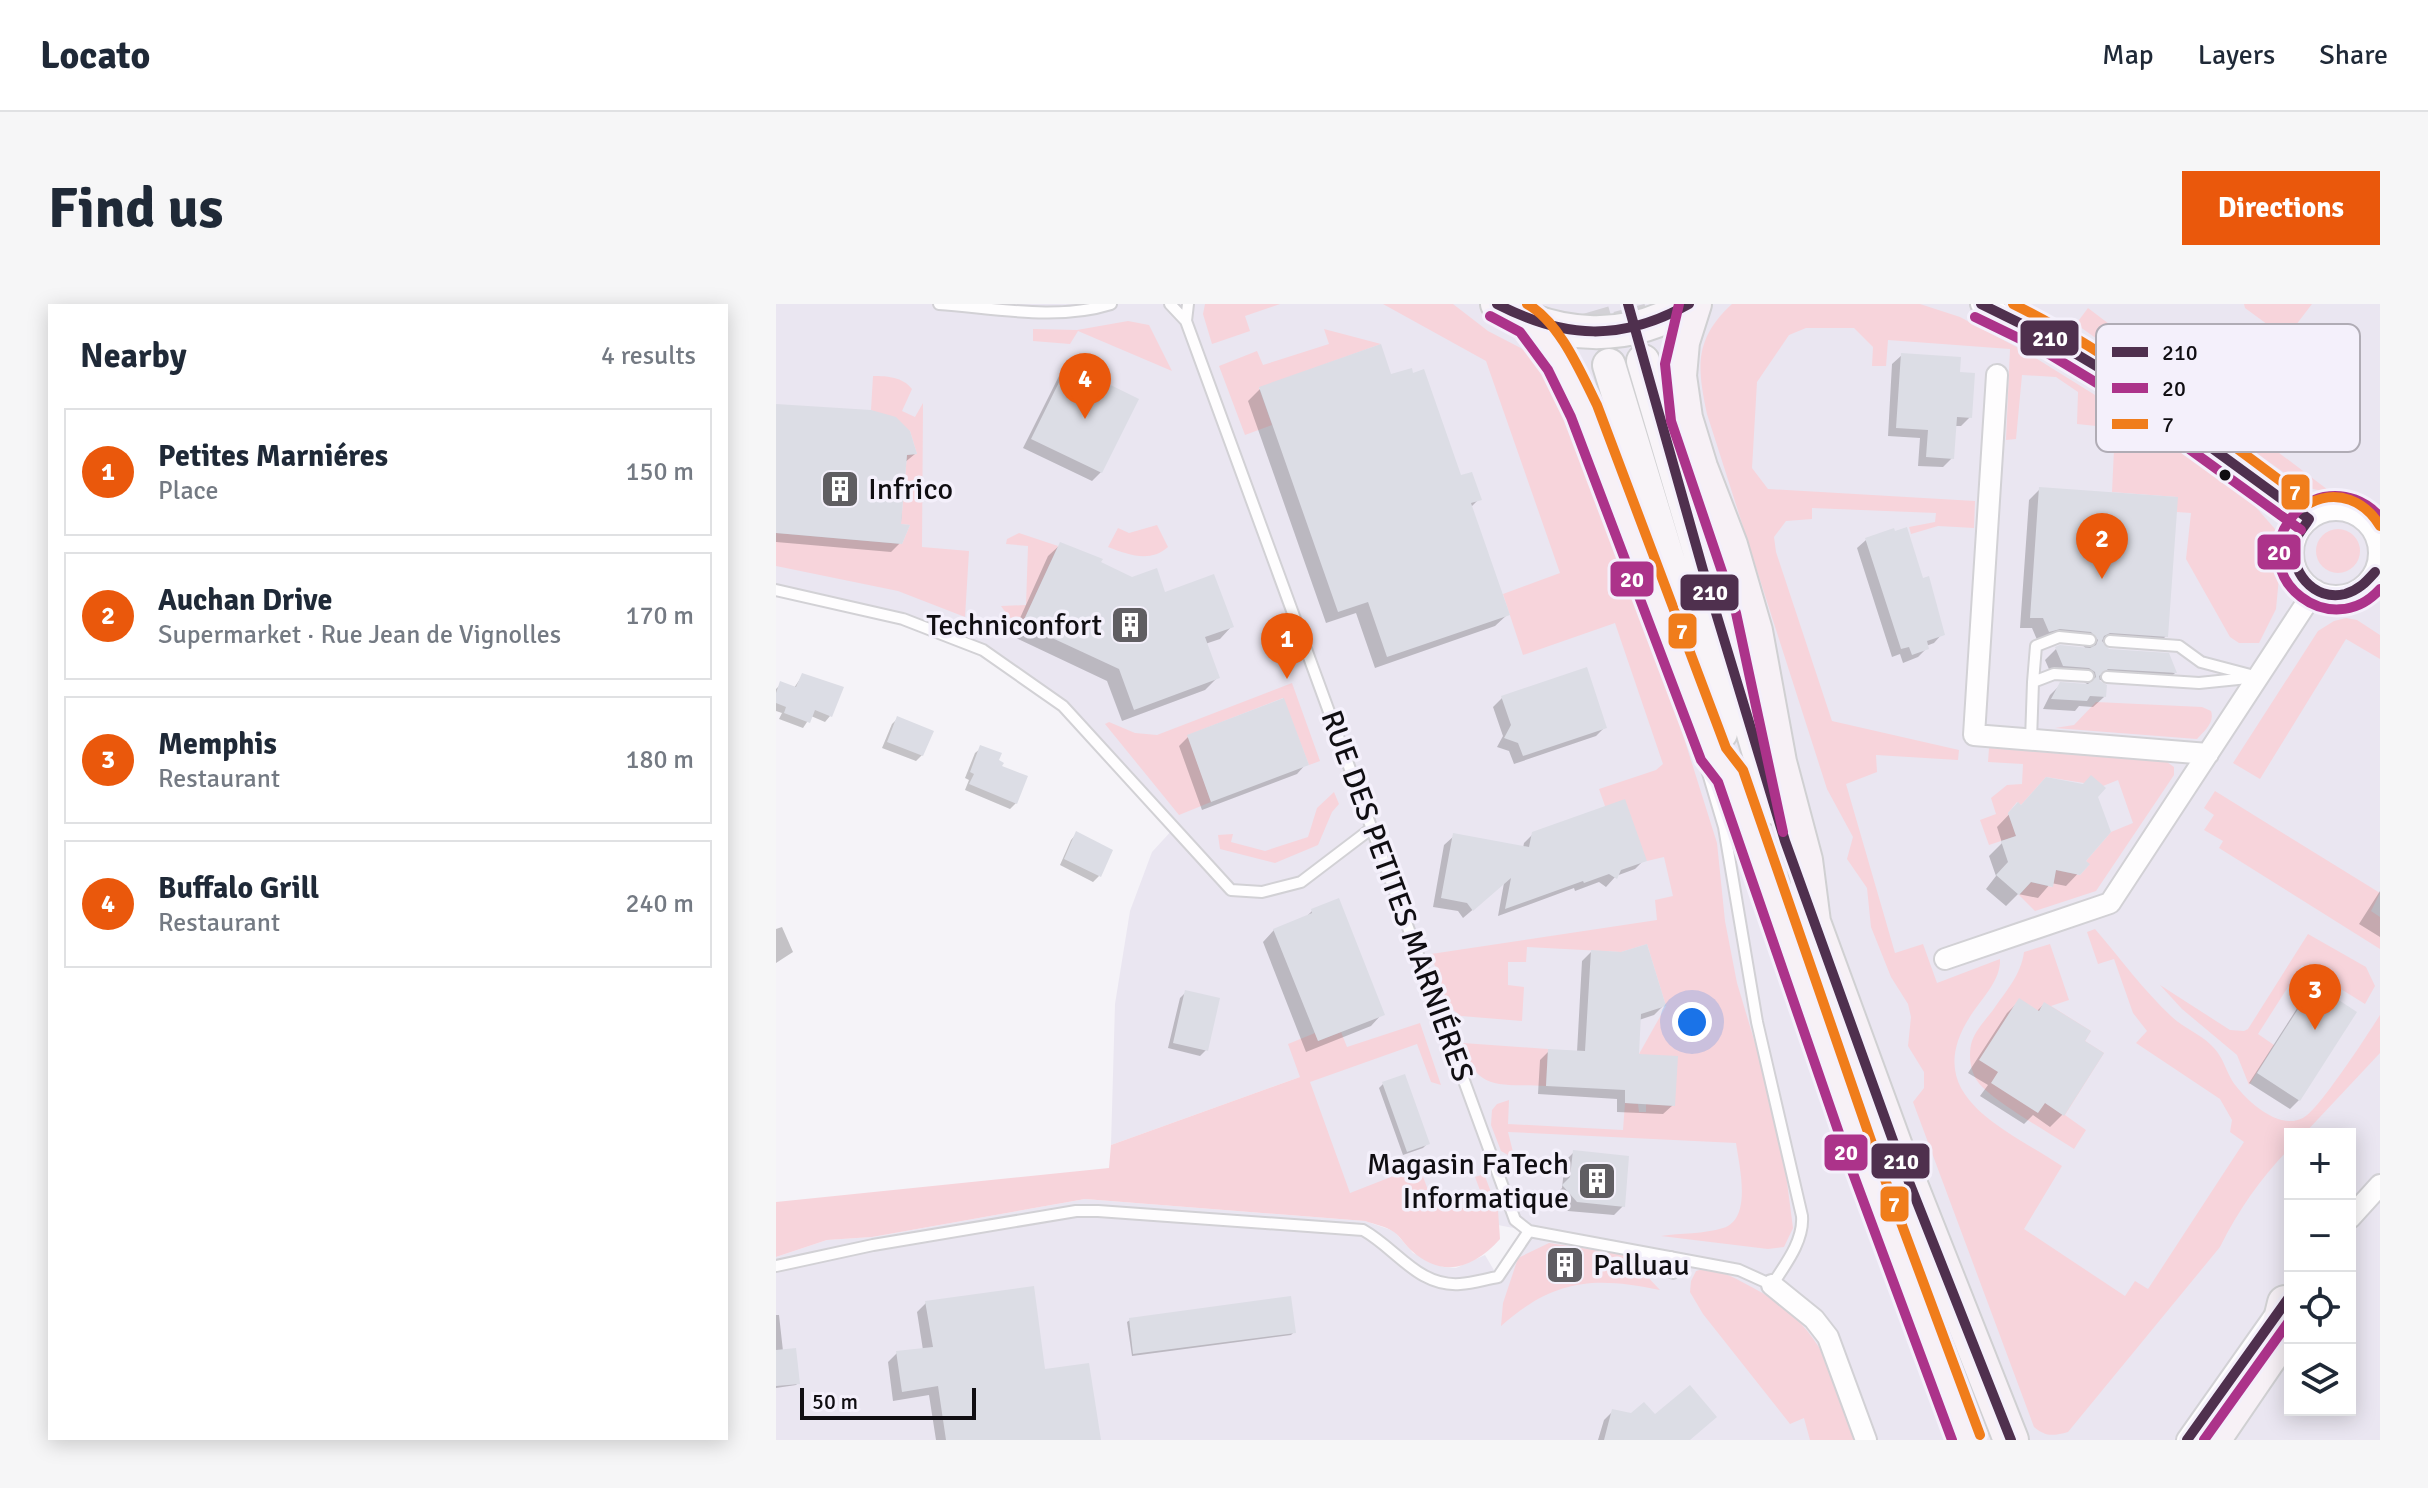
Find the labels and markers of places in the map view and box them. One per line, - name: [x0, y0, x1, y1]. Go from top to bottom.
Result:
- pin: 4: [1059, 353, 1111, 419]
- unlabelled marker: [2217, 467, 2233, 483]
- building icon: Infrico: [819, 468, 861, 510]
- place label: Infrico: [868, 471, 953, 508]
- pin: 2: [2076, 513, 2128, 579]
- building icon: Techniconfort: [1109, 604, 1151, 646]
- place label: Techniconfort: [926, 607, 1102, 644]
- pin: 1: [1261, 613, 1313, 679]
- pin: 3: [2289, 964, 2341, 1030]
- place label: Magasin FaTech Informatique: [1367, 1146, 1569, 1217]
- building icon: Magasin FaTech Informatique: [1576, 1160, 1618, 1202]
- building icon: Palluau: [1544, 1244, 1586, 1286]
- place label: Palluau: [1593, 1247, 1690, 1284]

